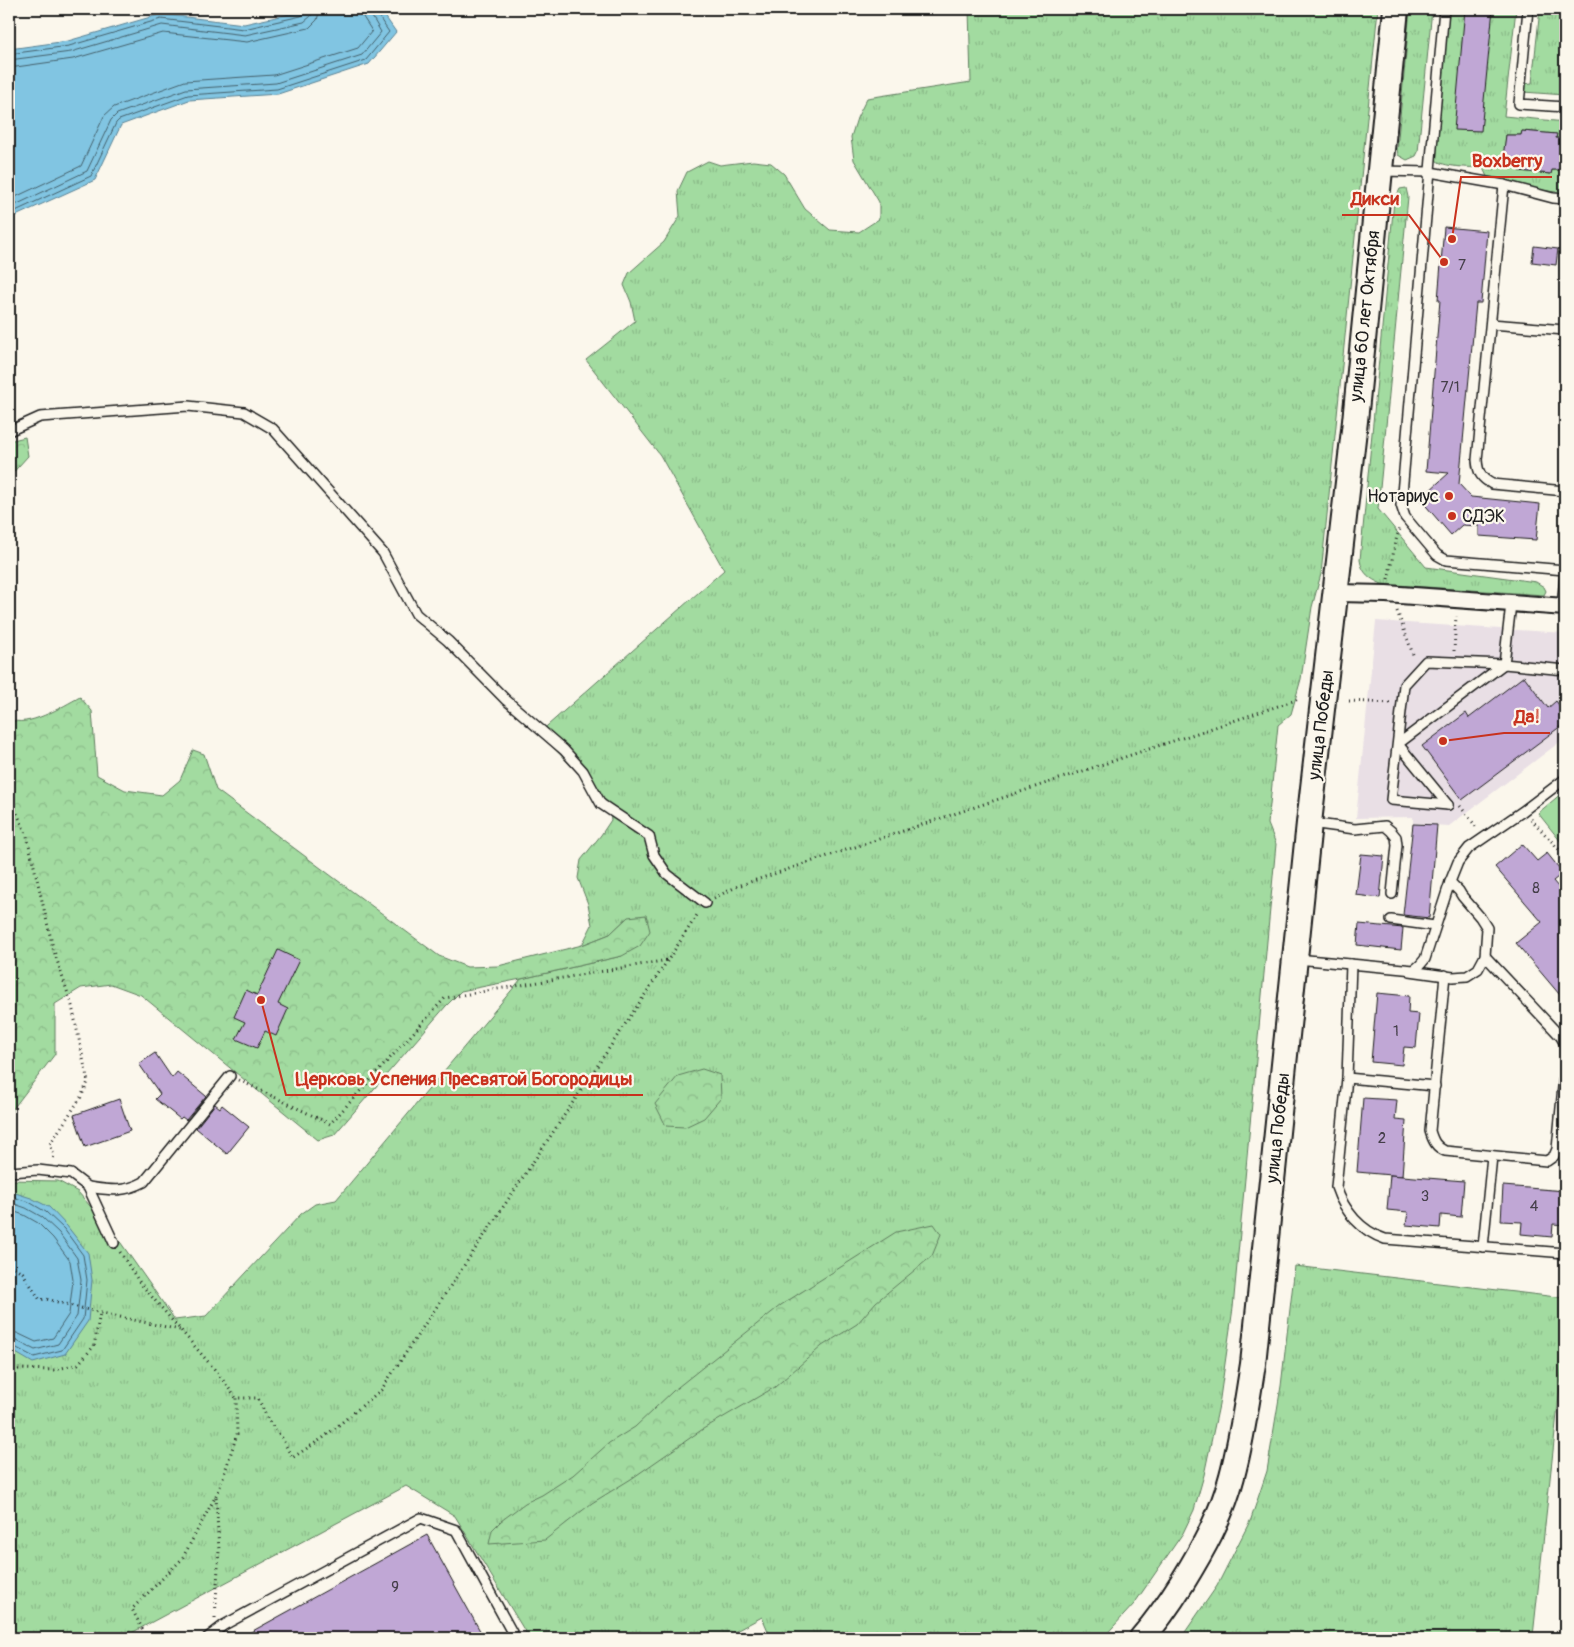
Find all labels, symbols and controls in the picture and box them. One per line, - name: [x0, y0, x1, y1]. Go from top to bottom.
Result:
- callout: Boxberry: [1461, 143, 1552, 177]
- text: Boxberry: [1472, 149, 1543, 173]
- callout: Дикси: [1342, 181, 1409, 215]
- text: Дикси: [1350, 187, 1399, 211]
- street label: улица 60 лет Октября: [1344, 229, 1385, 404]
- house number: 7: [1458, 256, 1466, 275]
- house number: 7/1: [1440, 378, 1460, 397]
- place label: Нотариус: [1367, 485, 1439, 508]
- marker: Нотариус: [1443, 490, 1455, 502]
- place label: СДЭК: [1462, 505, 1505, 528]
- marker: СДЭК: [1446, 510, 1458, 522]
- street label: улица Победы: [1303, 669, 1339, 782]
- callout: Да!: [1504, 699, 1550, 733]
- text: Да!: [1513, 705, 1540, 729]
- house number: 8: [1532, 879, 1540, 898]
- house number: 1: [1393, 1022, 1399, 1041]
- callout: Церковь Успения Пресвятой Богородицы: [286, 1061, 643, 1095]
- text: Церковь Успения Пресвятой Богородицы: [295, 1067, 633, 1091]
- street label: улица Победы: [1261, 1072, 1295, 1185]
- house number: 2: [1378, 1129, 1386, 1148]
- house number: 3: [1421, 1187, 1429, 1206]
- house number: 4: [1530, 1197, 1539, 1216]
- house number: 9: [391, 1578, 399, 1597]

